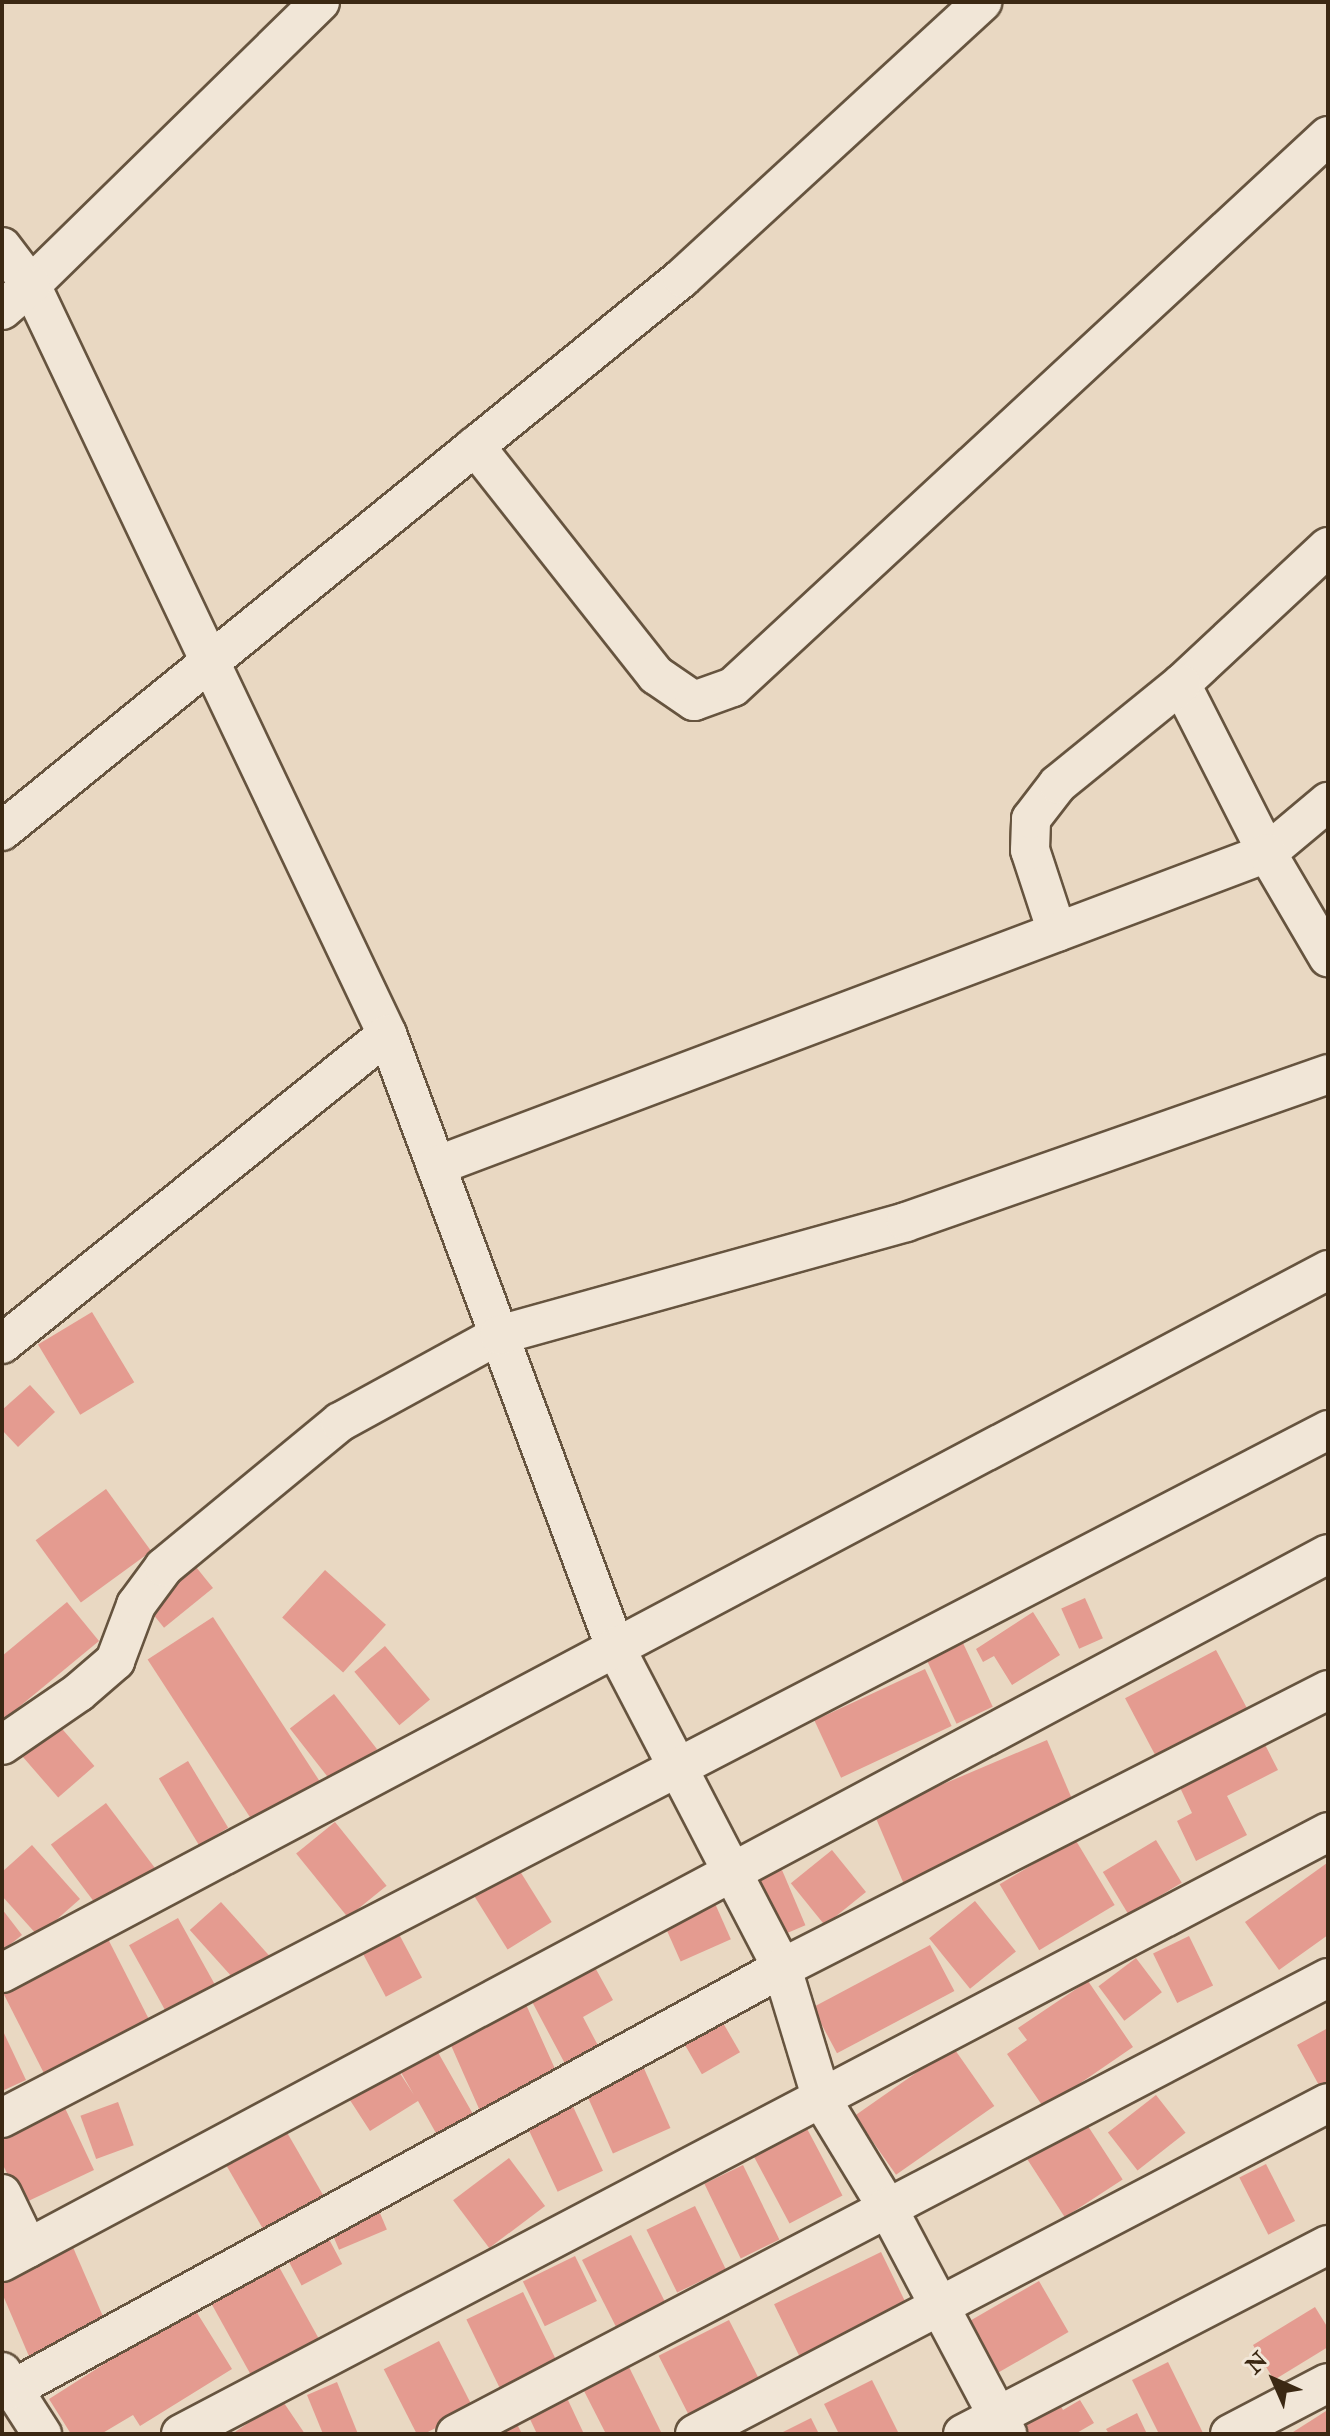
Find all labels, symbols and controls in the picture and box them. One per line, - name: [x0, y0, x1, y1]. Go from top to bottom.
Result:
- north arrow: [1234, 2340, 1314, 2420]
- text: N: [1240, 2346, 1274, 2380]

